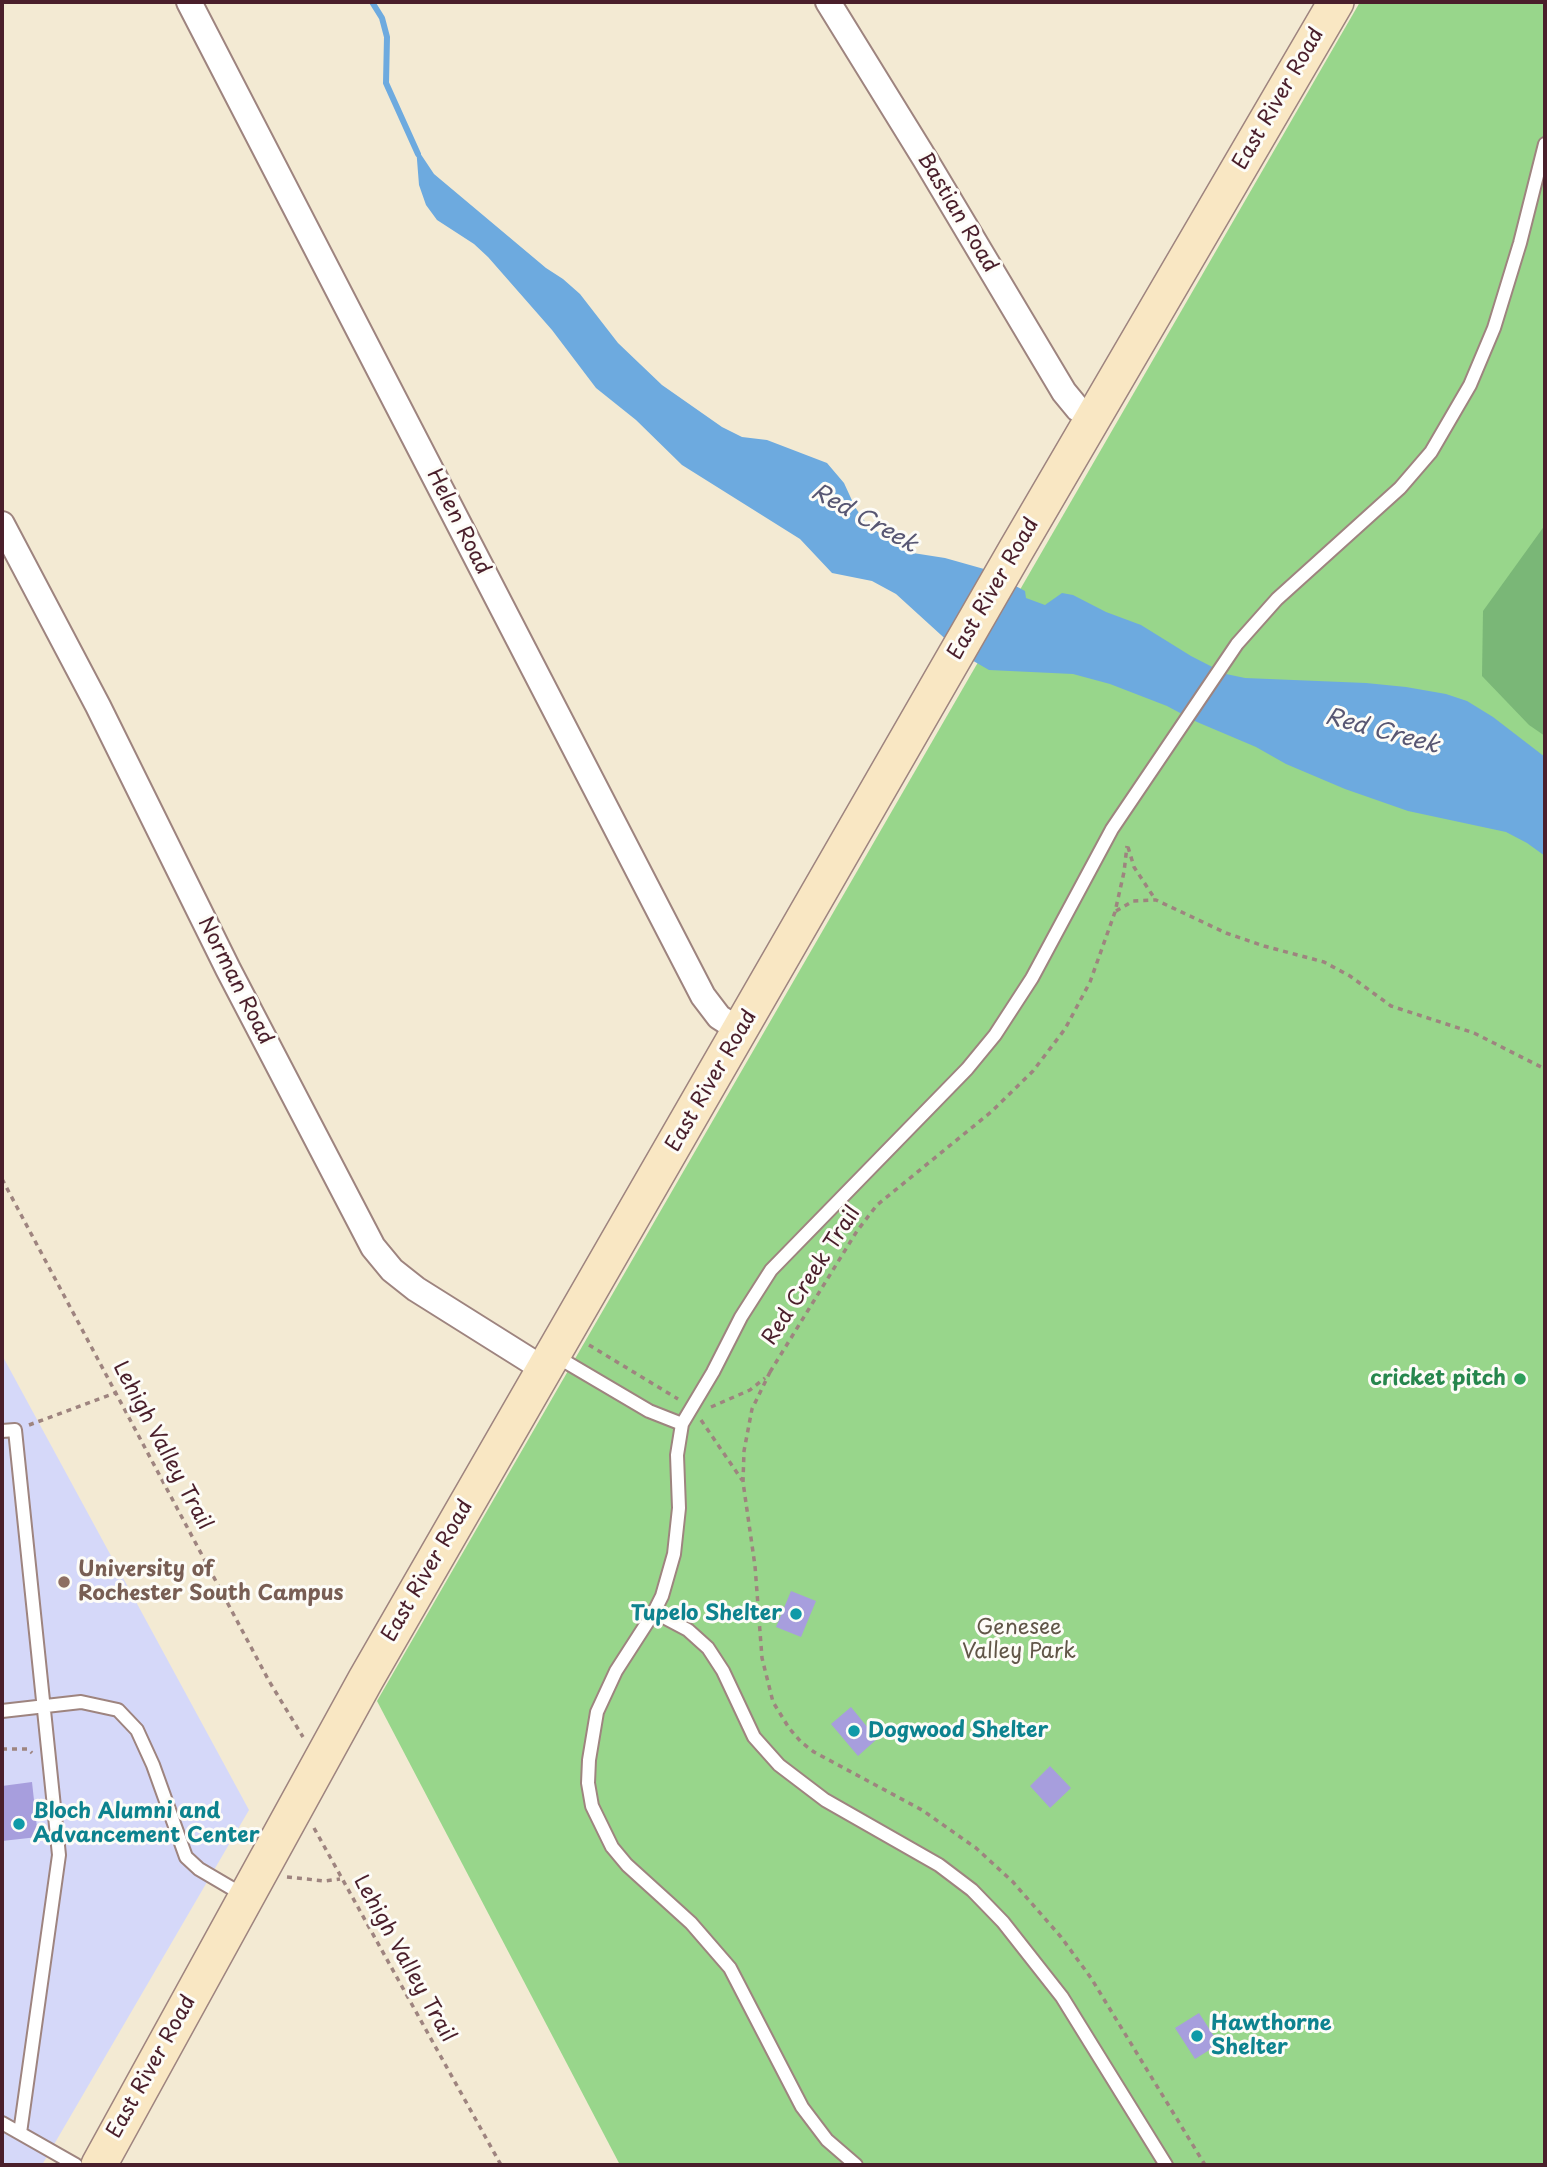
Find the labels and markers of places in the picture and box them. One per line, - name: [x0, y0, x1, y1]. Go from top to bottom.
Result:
- place label: cricket pitch: [1370, 1366, 1506, 1392]
- marker: cricket pitch: [1512, 1371, 1528, 1387]
- place label: University of Rochester South Campus: [78, 1557, 344, 1607]
- marker: University of Rochester South Campus: [56, 1574, 72, 1590]
- place label: Tupelo Shelter: [631, 1601, 782, 1627]
- marker: Tupelo Shelter: [788, 1606, 804, 1622]
- place label: Dogwood Shelter: [868, 1718, 1048, 1744]
- marker: Dogwood Shelter: [846, 1723, 862, 1739]
- place label: Bloch Alumni and Advancement Center: [33, 1799, 260, 1849]
- marker: Bloch Alumni and Advancement Center: [11, 1816, 27, 1832]
- place label: Hawthorne Shelter: [1211, 2011, 1332, 2061]
- marker: Hawthorne Shelter: [1189, 2028, 1205, 2044]

